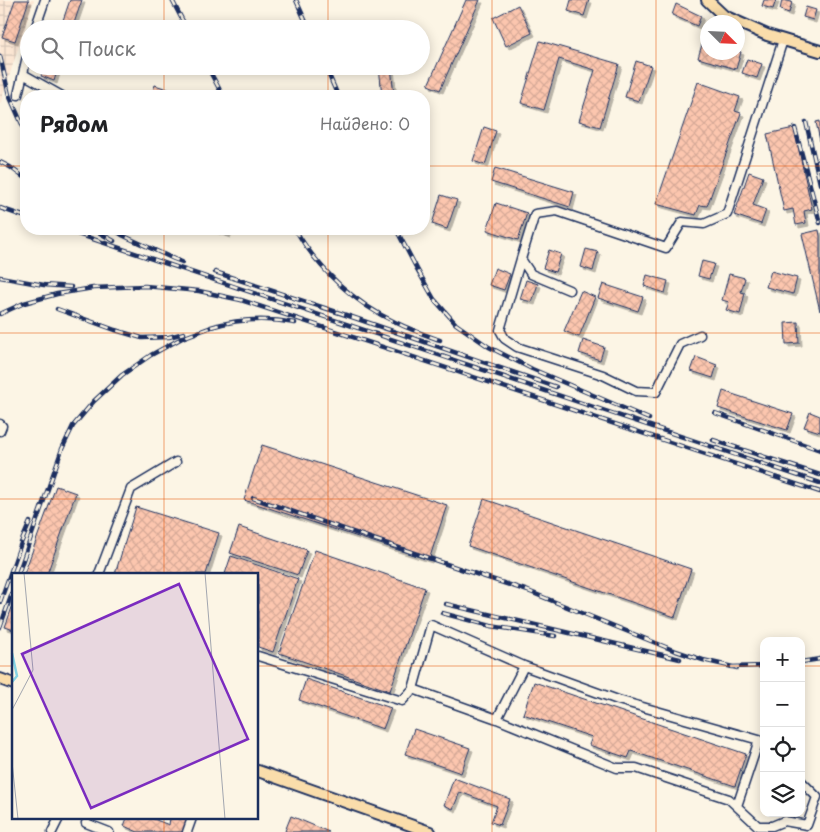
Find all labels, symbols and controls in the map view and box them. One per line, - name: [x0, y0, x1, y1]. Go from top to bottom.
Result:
- north arrow: [700, 15, 745, 60]
- search box: [20, 20, 430, 75]
- icon: search: [38, 34, 66, 62]
- text: Поиск: [78, 34, 136, 62]
- text: Рядом: [40, 107, 108, 139]
- text: Найдено: 0: [320, 111, 410, 135]
- inset map: [12, 573, 259, 820]
- map controls: [760, 637, 805, 817]
- button: +: [760, 637, 805, 682]
- button: −: [760, 682, 805, 727]
- button: locate: [760, 727, 805, 772]
- button: layers: [760, 772, 805, 817]

